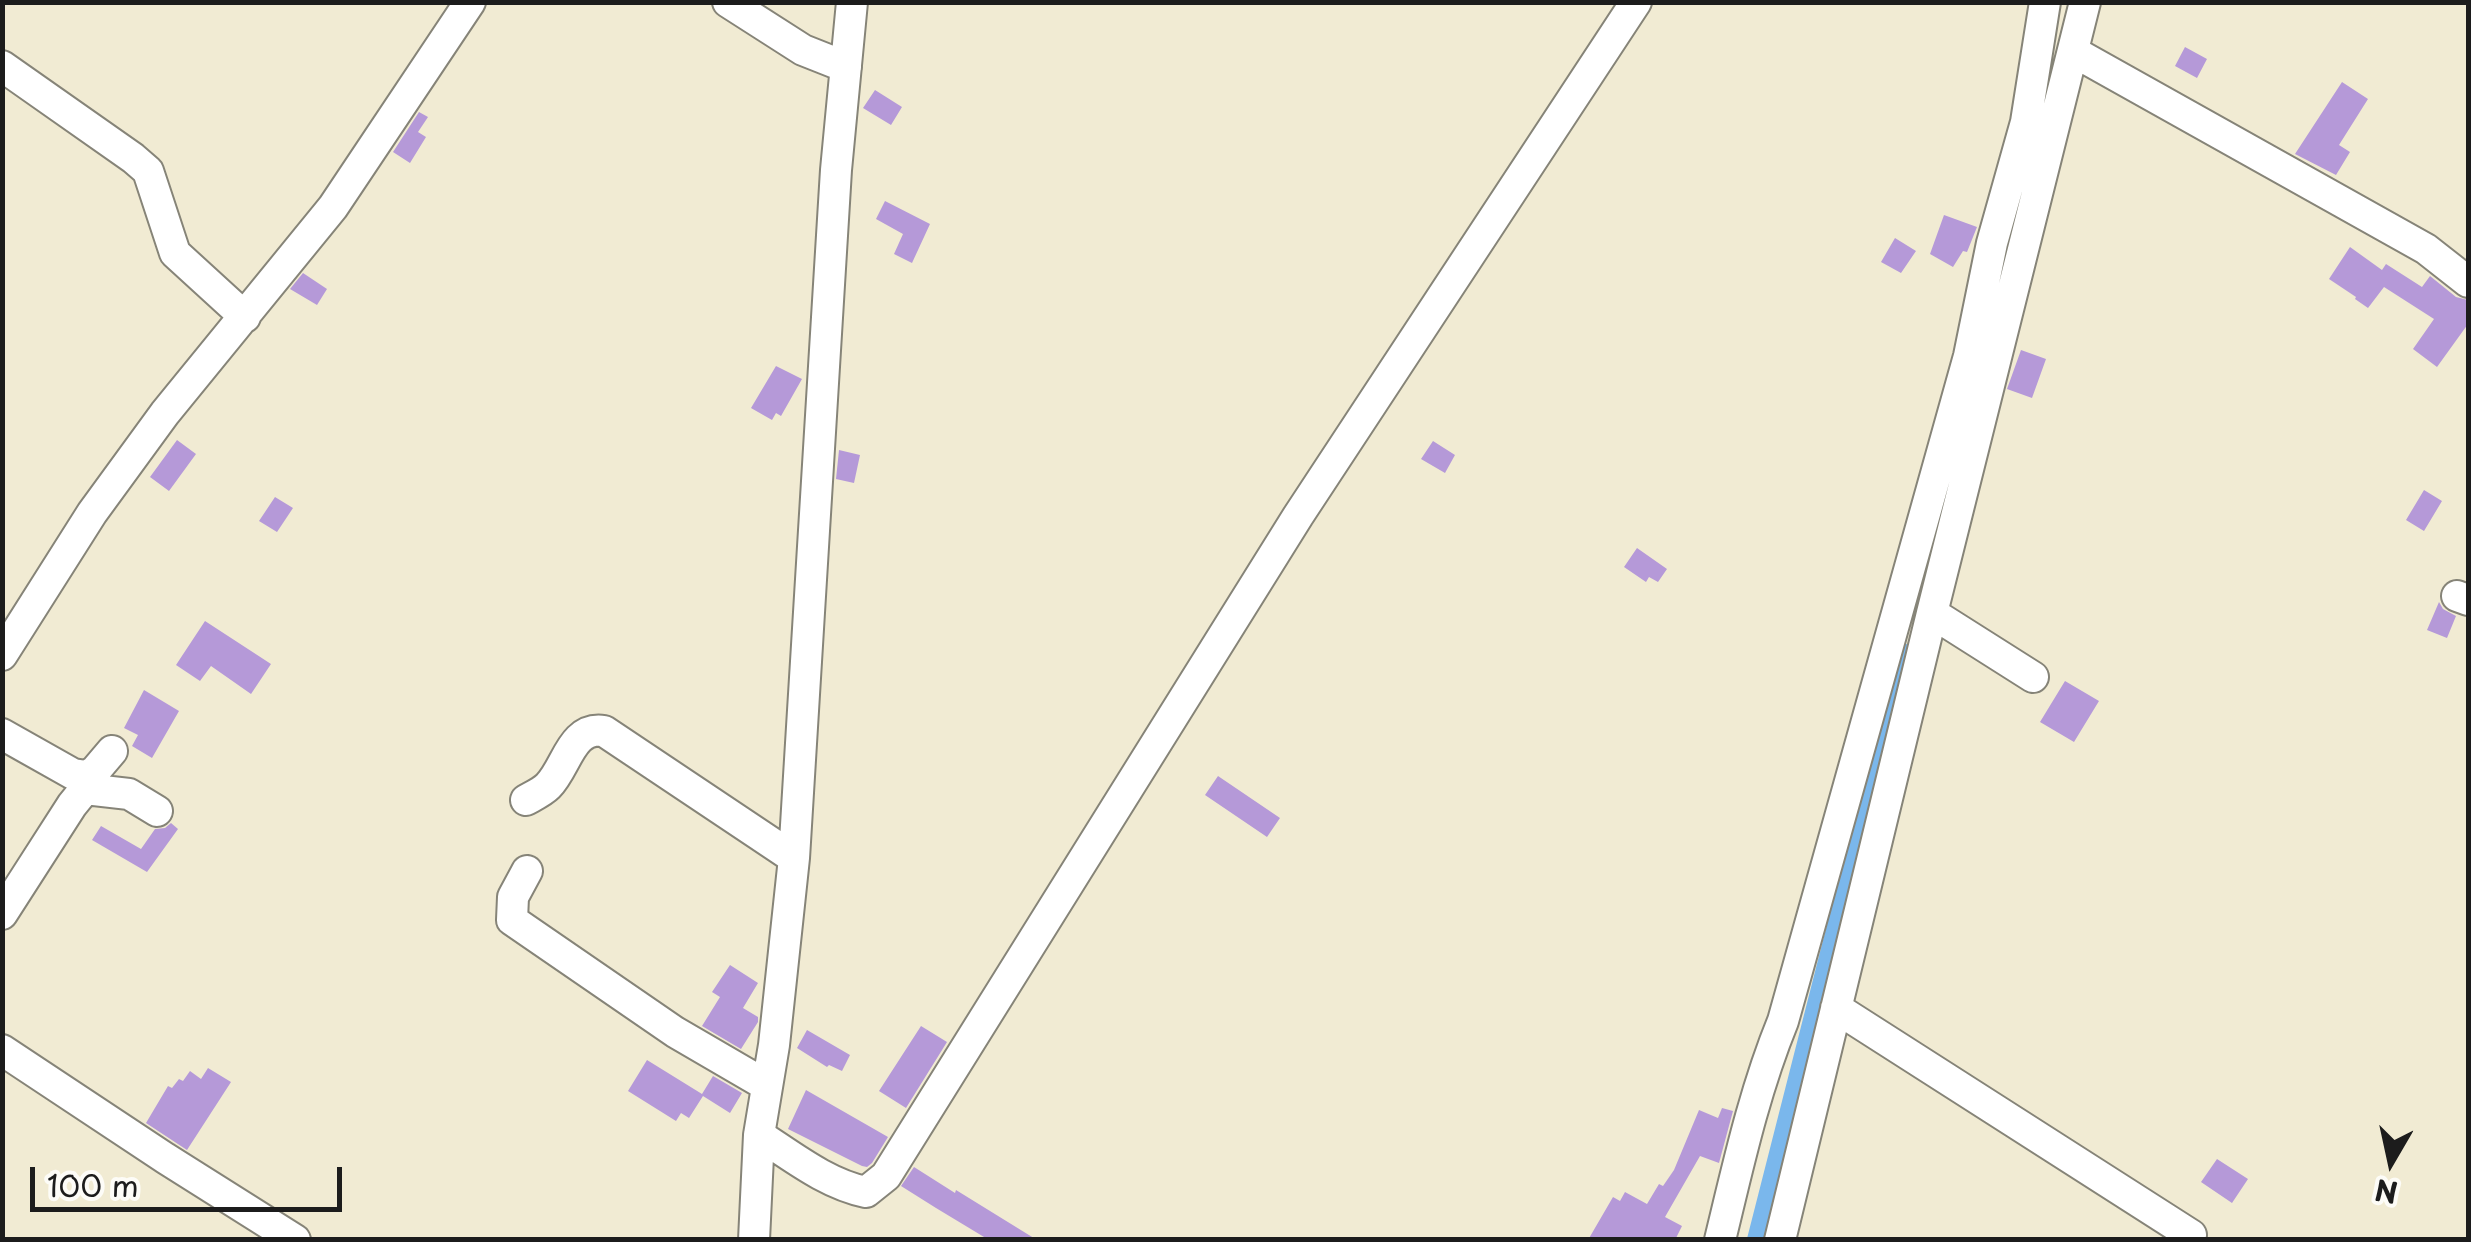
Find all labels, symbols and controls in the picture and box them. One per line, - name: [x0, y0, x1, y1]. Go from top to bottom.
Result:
- north arrow: [2341, 1112, 2441, 1212]
- scale bar: [35, 1147, 348, 1209]
- text: 100 m: [47, 1162, 139, 1207]
- text: N: [2372, 1169, 2401, 1215]

